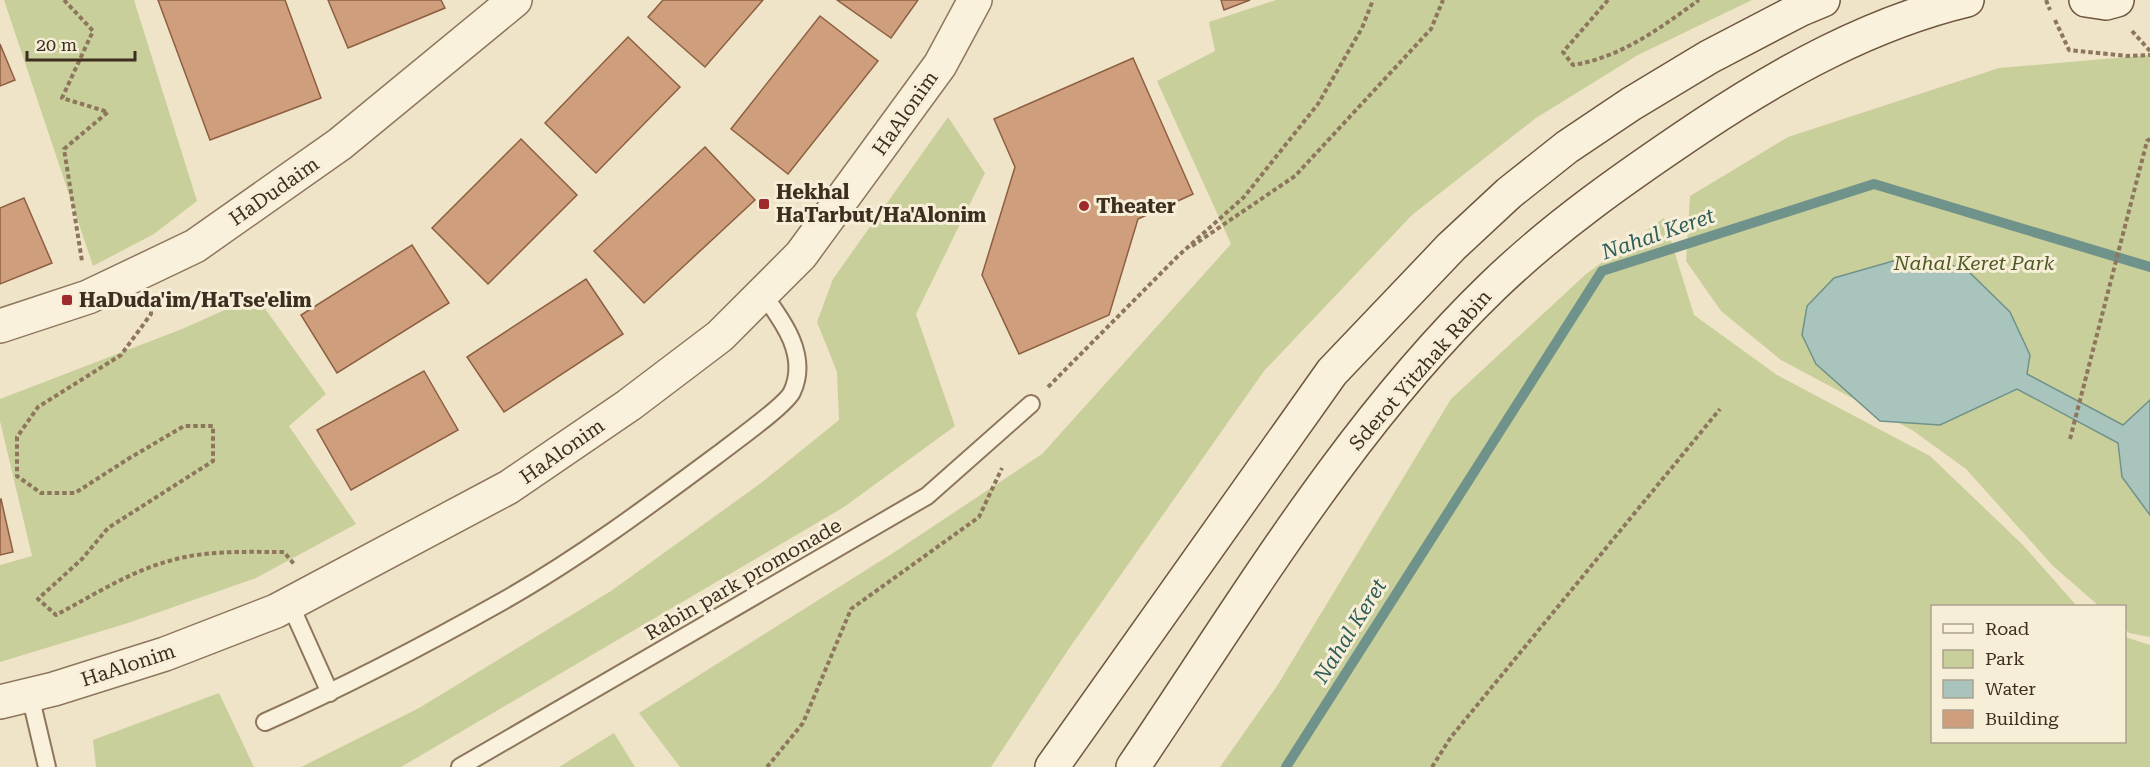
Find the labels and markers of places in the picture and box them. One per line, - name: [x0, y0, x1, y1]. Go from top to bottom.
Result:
- place label: Hekhal HaTarbut/Ha'Alonim: [776, 180, 986, 227]
- place label: Theater: [1096, 194, 1176, 218]
- marker: Hekhal HaTarbut/Ha'Alonim: [757, 197, 771, 211]
- marker: Theater: [1077, 199, 1091, 213]
- place label: HaDuda'im/HaTse'elim: [79, 288, 312, 312]
- marker: HaDuda'im/HaTse'elim: [60, 293, 74, 307]

